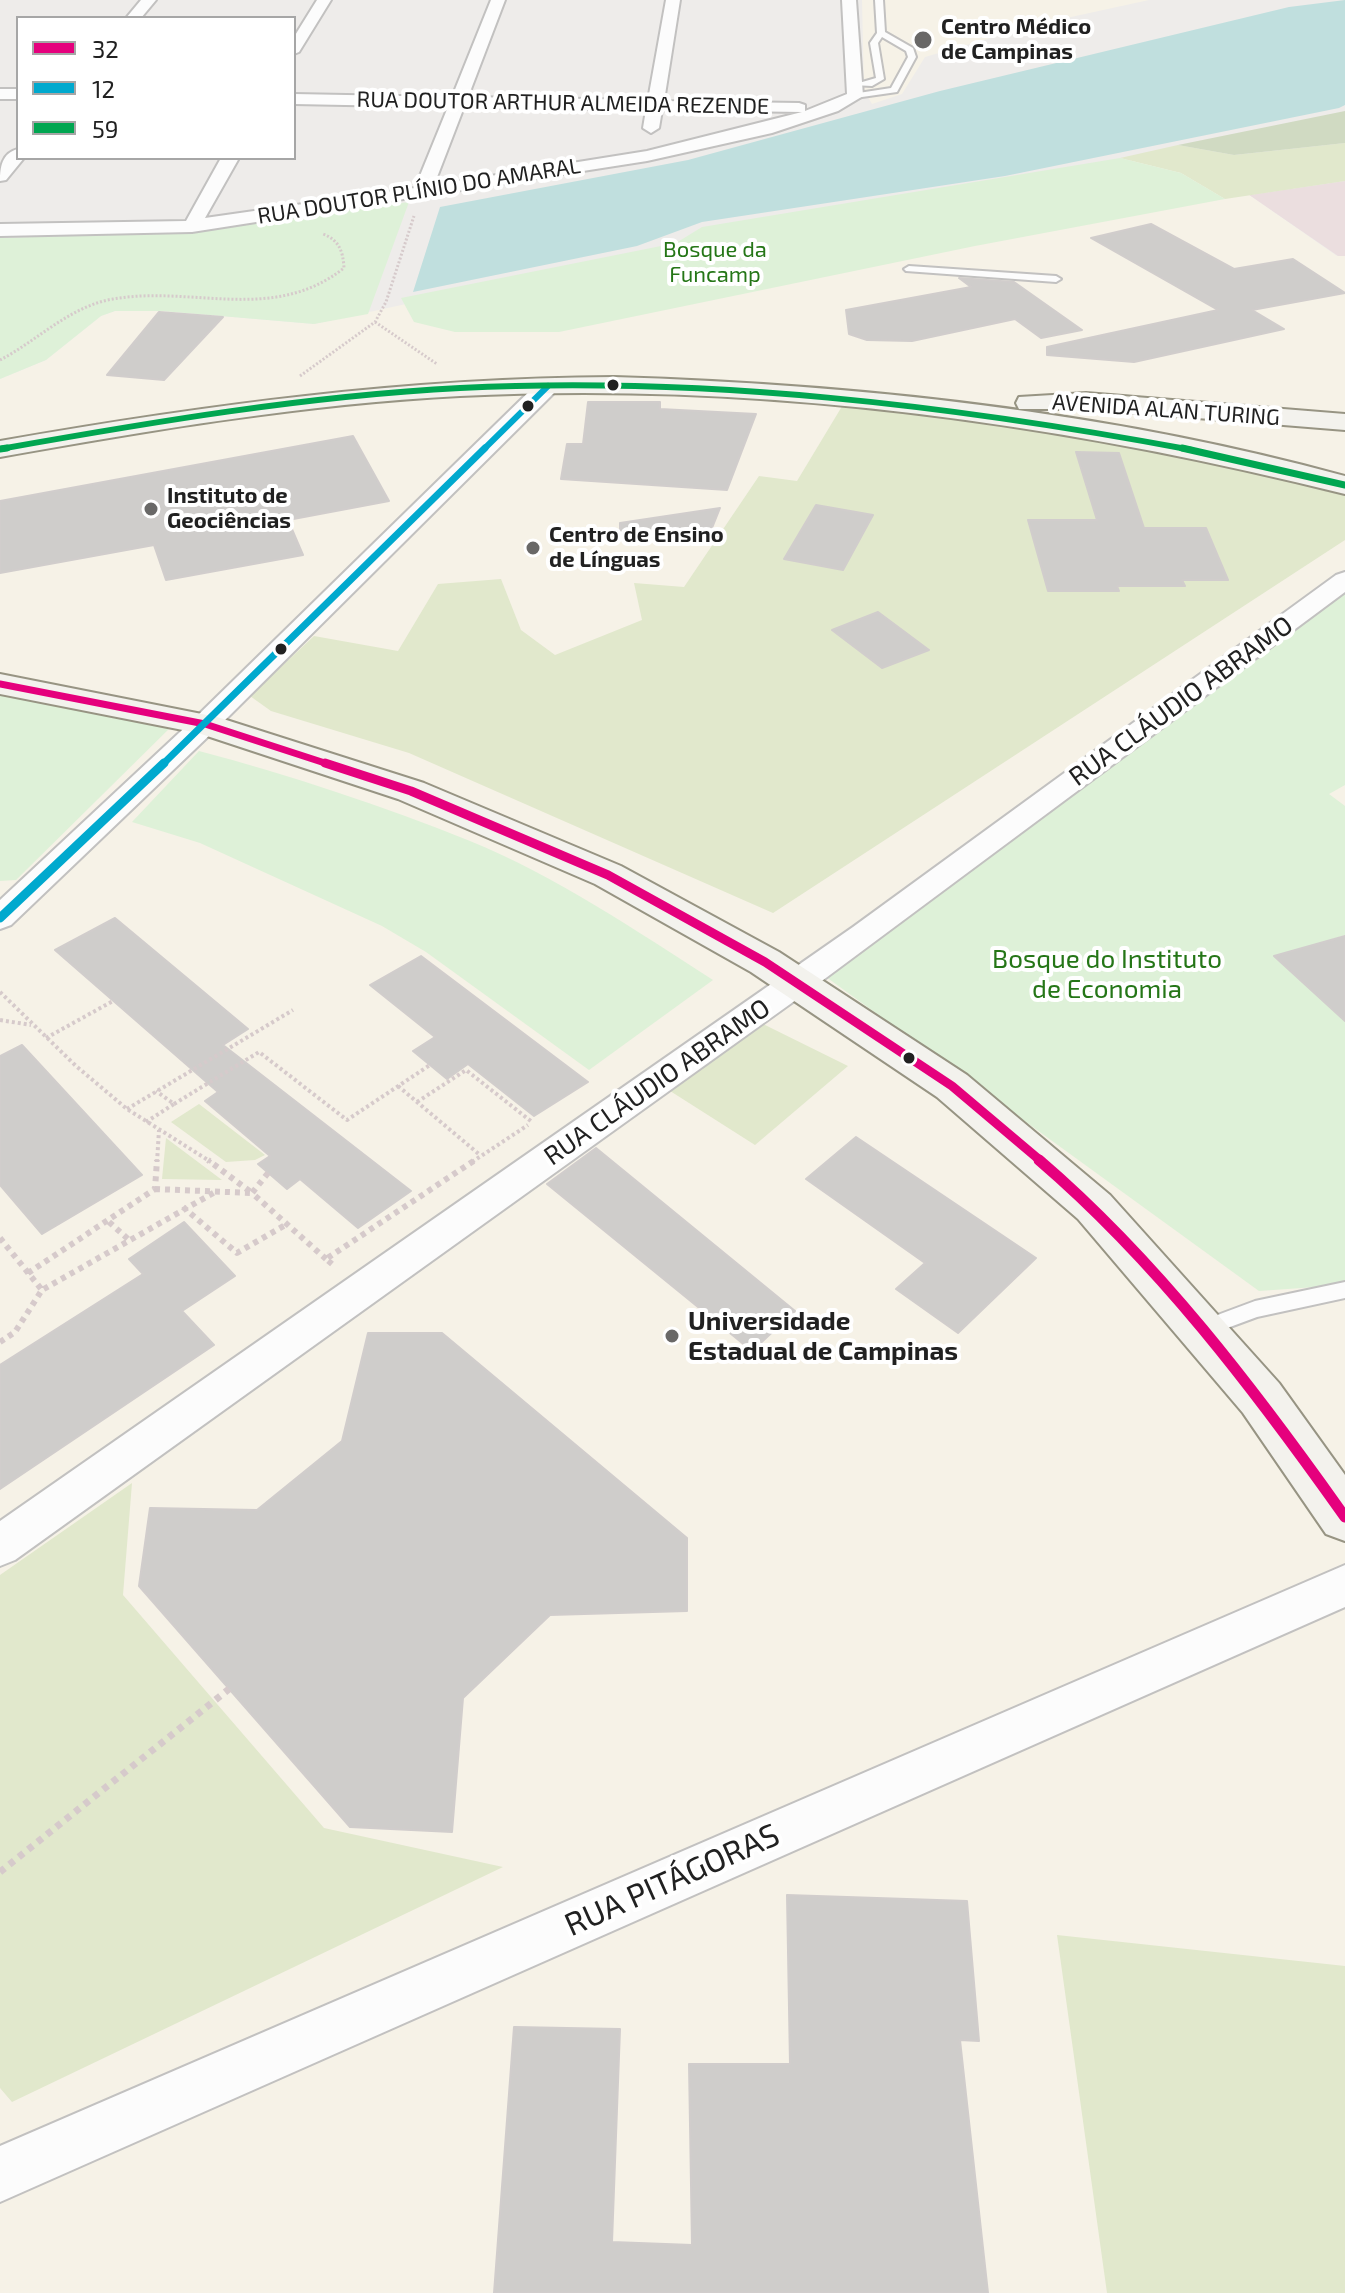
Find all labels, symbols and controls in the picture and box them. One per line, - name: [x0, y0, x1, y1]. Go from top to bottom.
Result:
- place label: Centro Médico de Campinas: [941, 14, 1091, 66]
- legend: [16, 16, 296, 160]
- marker: Centro Médico de Campinas: [912, 29, 934, 51]
- text: 32: [92, 34, 119, 63]
- text: 12: [92, 74, 115, 103]
- street label: RUA DOUTOR ARTHUR ALMEIDA REZENDE: [356, 86, 770, 120]
- text: 59: [92, 114, 119, 143]
- street label: RUA DOUTOR PLÍNIO DO AMARAL: [256, 152, 582, 230]
- park label: Bosque da Funcamp: [663, 237, 767, 288]
- unlabelled marker: [605, 377, 621, 393]
- street label: AVENIDA ALAN TURING: [1051, 389, 1281, 431]
- unlabelled marker: [520, 398, 536, 414]
- place label: Instituto de Geociências: [167, 483, 291, 534]
- marker: Instituto de Geociências: [142, 500, 160, 518]
- place label: Centro de Ensino de Línguas: [549, 522, 724, 574]
- marker: Centro de Ensino de Línguas: [524, 539, 542, 557]
- street label: RUA CLÁUDIO ABRAMO: [1063, 609, 1299, 793]
- unlabelled marker: [273, 641, 289, 657]
- park label: Bosque do Instituto de Economia: [992, 943, 1222, 1004]
- street label: RUA CLÁUDIO ABRAMO: [538, 992, 776, 1172]
- unlabelled marker: [901, 1050, 917, 1066]
- place label: Universidade Estadual de Campinas: [688, 1305, 958, 1366]
- marker: Universidade Estadual de Campinas: [663, 1327, 681, 1345]
- street label: RUA PITÁGORAS: [559, 1816, 785, 1944]

